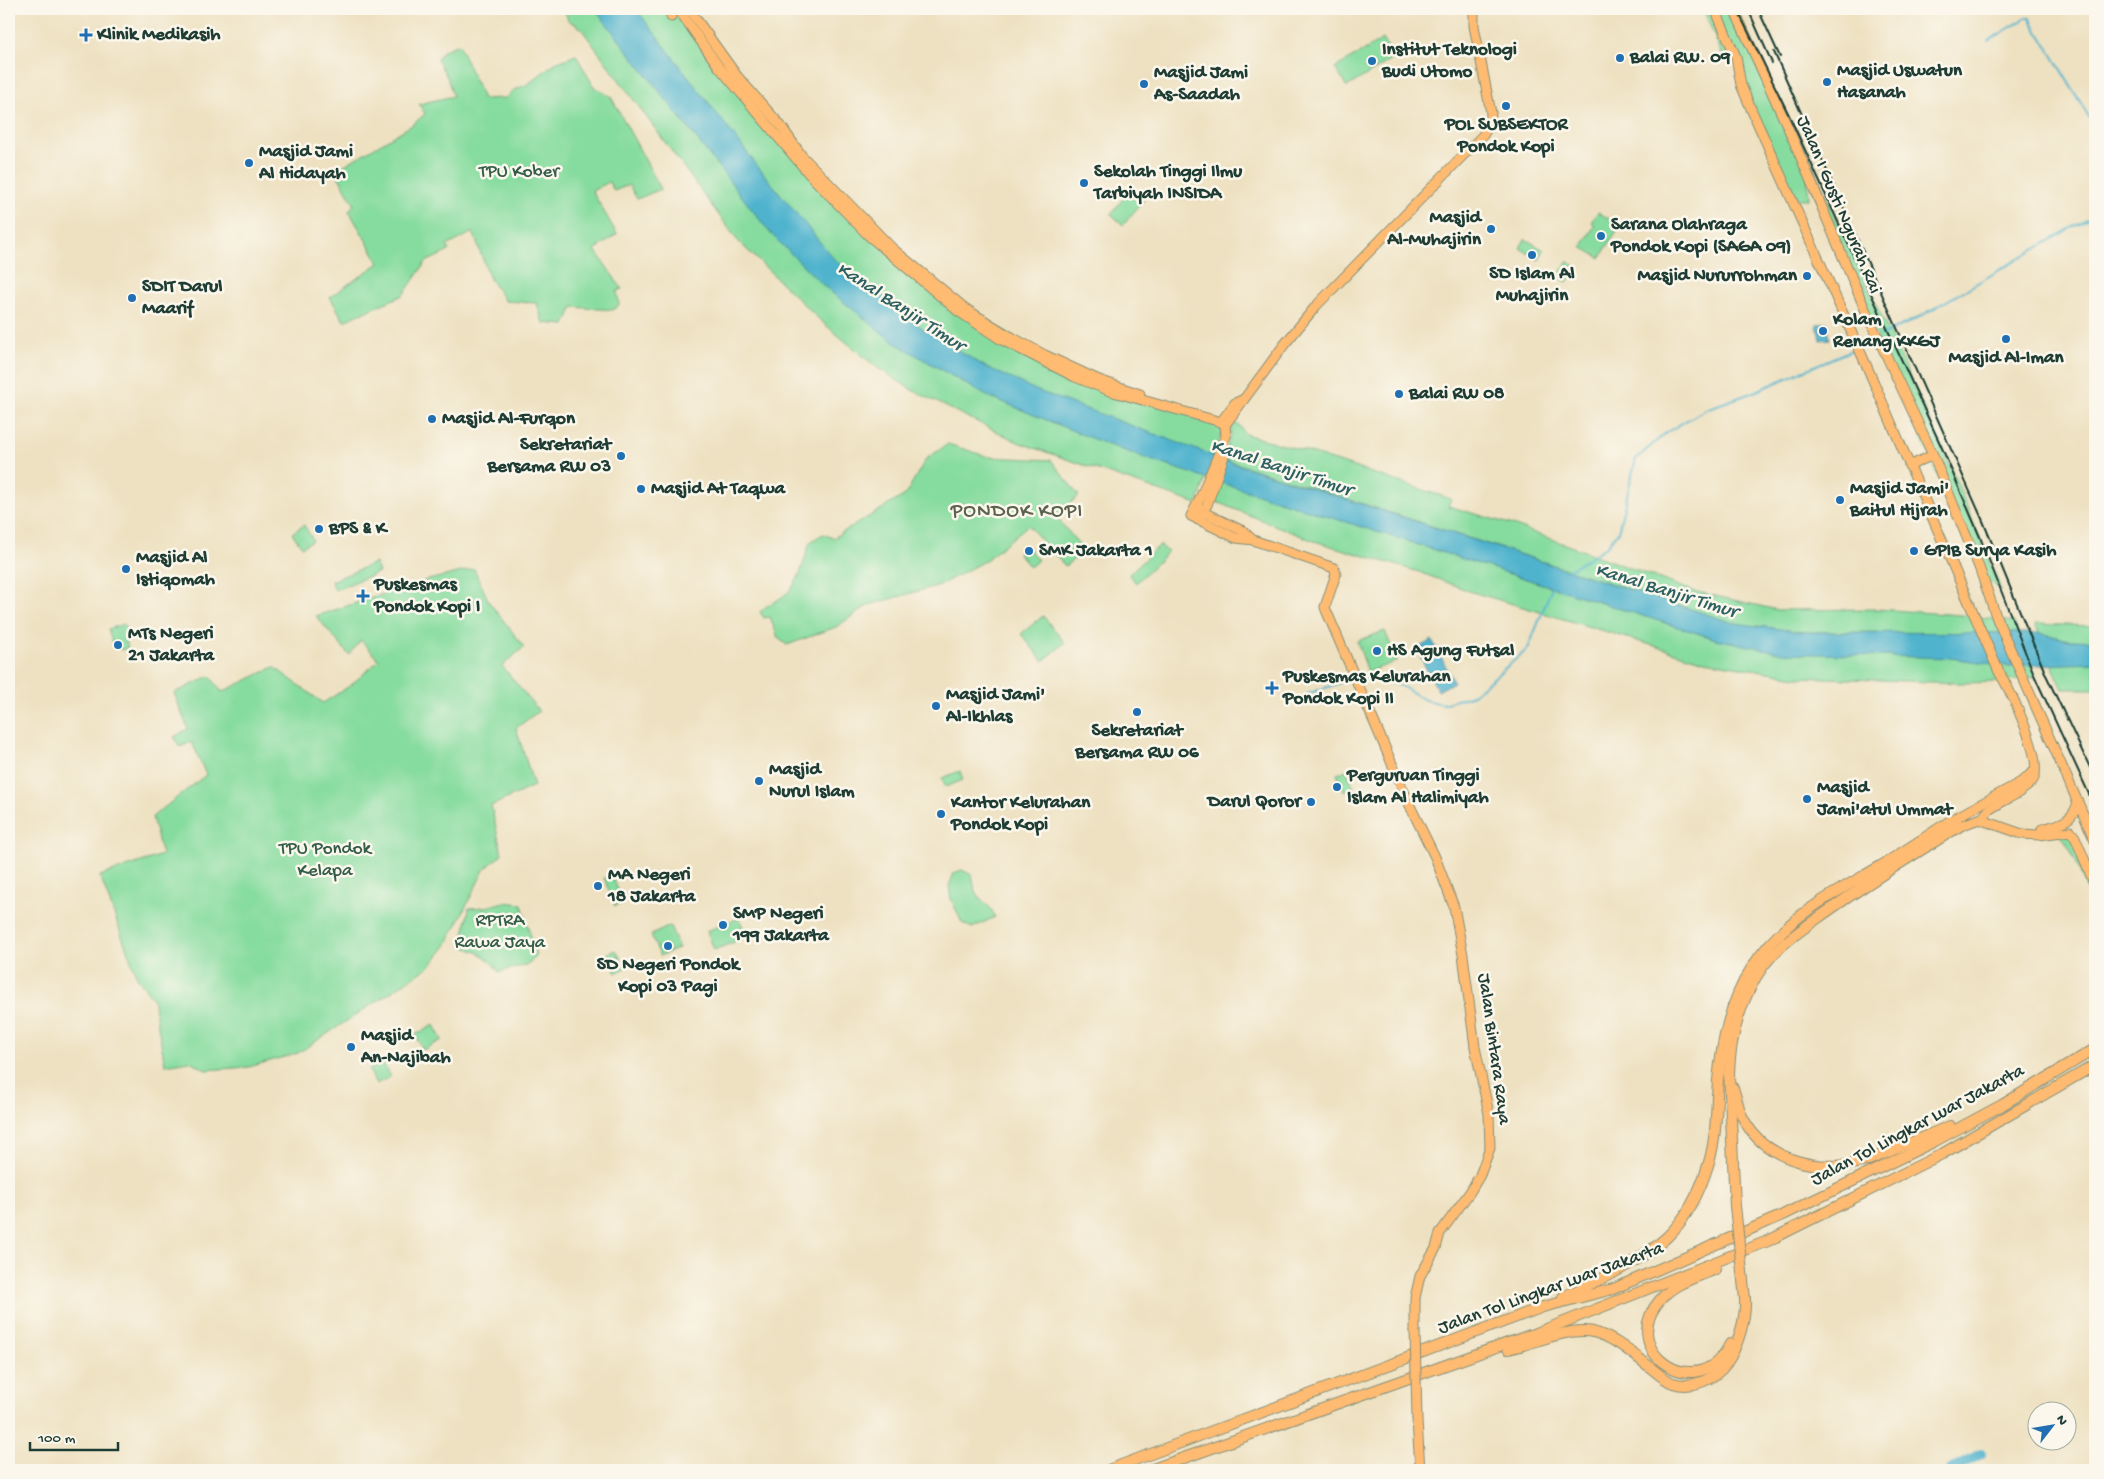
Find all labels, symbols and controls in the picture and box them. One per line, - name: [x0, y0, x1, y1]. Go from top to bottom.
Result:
- place label: Klinik Medikasih: [96, 24, 221, 47]
- marker: Klinik Medikasih: [79, 28, 93, 42]
- place label: Institut Teknologi Budi Utomo: [1381, 39, 1517, 84]
- place label: Balai RW. 09: [1629, 47, 1731, 70]
- marker: Balai RW. 09: [1614, 52, 1626, 64]
- marker: Institut Teknologi Budi Utomo: [1366, 55, 1378, 67]
- place label: Masjid Uswatun Hasanah: [1837, 60, 1963, 105]
- place label: Masjid Jami As-Saadah: [1153, 62, 1248, 107]
- marker: Masjid Uswatun Hasanah: [1821, 76, 1833, 88]
- marker: Masjid Jami As-Saadah: [1138, 78, 1150, 90]
- marker: POL SUBSEKTOR Pondok Kopi: [1500, 100, 1512, 112]
- street label: Jalan I Gusti Ngurah Rai: [1790, 113, 1886, 297]
- place label: POL SUBSEKTOR Pondok Kopi: [1444, 114, 1568, 159]
- place label: Masjid Jami Al Hidayah: [258, 141, 353, 186]
- marker: Masjid Jami Al Hidayah: [243, 157, 255, 169]
- park label: TPU Kober: [478, 161, 561, 184]
- place label: Sekolah Tinggi Ilmu Tarbiyah INSIDA: [1092, 161, 1242, 206]
- marker: Sekolah Tinggi Ilmu Tarbiyah INSIDA: [1078, 177, 1090, 189]
- place label: Masjid Al-Muhajirin: [1386, 207, 1483, 252]
- place label: Sarana Olahraga Pondok Kopi (SAGA 09): [1610, 214, 1791, 259]
- marker: Masjid Al-Muhajirin: [1485, 223, 1497, 235]
- marker: Sarana Olahraga Pondok Kopi (SAGA 09): [1595, 230, 1607, 242]
- marker: SD Islam Al Muhajirin: [1526, 249, 1538, 261]
- water label: Kanal Banjir Timur: [832, 258, 971, 360]
- place label: SD Islam Al Muhajirin: [1489, 263, 1575, 308]
- place label: Masjid Nururrohman: [1637, 265, 1798, 288]
- marker: Masjid Nururrohman: [1801, 270, 1813, 282]
- place label: SDIT Darul Maarif: [142, 276, 222, 321]
- marker: SDIT Darul Maarif: [126, 292, 138, 304]
- place label: Kolam Renang KKGJ: [1832, 309, 1942, 354]
- marker: Kolam Renang KKGJ: [1817, 325, 1829, 337]
- marker: Masjid Al-Iman: [2000, 333, 2012, 345]
- place label: Masjid Al-Iman: [1949, 347, 2064, 370]
- place label: Balai RW 08: [1408, 383, 1505, 406]
- marker: Balai RW 08: [1393, 388, 1405, 400]
- place label: Masjid Al-Furqon: [442, 408, 576, 431]
- marker: Masjid Al-Furqon: [426, 413, 438, 425]
- place label: Sekretariat Bersama RW 03: [486, 434, 613, 479]
- water label: Kanal Banjir Timur: [1207, 435, 1358, 504]
- marker: Sekretariat Bersama RW 03: [615, 450, 627, 462]
- place label: Masjid At Taqwa: [651, 478, 786, 501]
- place label: Masjid Jami' Baitul Hijrah: [1849, 478, 1949, 523]
- marker: Masjid At Taqwa: [635, 483, 647, 495]
- marker: Masjid Jami' Baitul Hijrah: [1834, 494, 1846, 506]
- district label: PONDOK KOPI: [950, 500, 1083, 525]
- place label: BPS & K: [328, 518, 389, 541]
- marker: BPS & K: [313, 523, 325, 535]
- place label: SMK Jakarta 1: [1039, 540, 1153, 563]
- place label: GPIB Surya Kasih: [1924, 540, 2057, 563]
- marker: SMK Jakarta 1: [1023, 545, 1035, 557]
- marker: GPIB Surya Kasih: [1908, 545, 1920, 557]
- place label: Masjid Al Istiqomah: [136, 547, 216, 592]
- water label: Kanal Banjir Timur: [1592, 559, 1744, 626]
- marker: Masjid Al Istiqomah: [120, 563, 132, 575]
- place label: Puskesmas Pondok Kopi I: [373, 574, 480, 619]
- marker: Puskesmas Pondok Kopi I: [356, 589, 370, 603]
- place label: MTs Negeri 21 Jakarta: [128, 623, 216, 668]
- marker: MTs Negeri 21 Jakarta: [112, 639, 124, 651]
- place label: HS Agung Futsal: [1387, 640, 1515, 663]
- marker: HS Agung Futsal: [1371, 645, 1383, 657]
- place label: Puskesmas Kelurahan Pondok Kopi II: [1282, 666, 1452, 711]
- marker: Puskesmas Kelurahan Pondok Kopi II: [1265, 681, 1279, 695]
- place label: Masjid Jami' Al-Ikhlas: [945, 684, 1045, 729]
- marker: Masjid Jami' Al-Ikhlas: [930, 700, 942, 712]
- marker: Sekretariat Bersama RW 06: [1131, 706, 1143, 718]
- place label: Sekretariat Bersama RW 06: [1074, 720, 1199, 765]
- place label: Masjid Nurul Islam: [769, 759, 855, 804]
- place label: Perguruan Tinggi Islam Al Halimiyah: [1346, 765, 1489, 810]
- marker: Masjid Nurul Islam: [753, 775, 765, 787]
- place label: Masjid Jami'atul Ummat: [1816, 777, 1954, 822]
- marker: Perguruan Tinggi Islam Al Halimiyah: [1331, 781, 1343, 793]
- place label: Darul Qoror: [1206, 791, 1303, 814]
- place label: Kantor Kelurahan Pondok Kopi: [950, 792, 1091, 837]
- marker: Masjid Jami'atul Ummat: [1801, 793, 1813, 805]
- marker: Darul Qoror: [1305, 796, 1317, 808]
- marker: Kantor Kelurahan Pondok Kopi: [935, 808, 947, 820]
- park label: TPU Pondok Kelapa: [278, 838, 373, 883]
- place label: MA Negeri 18 Jakarta: [607, 864, 697, 909]
- marker: MA Negeri 18 Jakarta: [592, 880, 604, 892]
- place label: SMP Negeri 199 Jakarta: [732, 903, 830, 948]
- park label: RPTRA Rawa Jaya: [455, 910, 547, 955]
- marker: SMP Negeri 199 Jakarta: [717, 919, 729, 931]
- marker: SD Negeri Pondok Kopi 03 Pagi: [662, 940, 674, 952]
- place label: SD Negeri Pondok Kopi 03 Pagi: [597, 954, 742, 999]
- street label: Jalan Bintara Raya: [1471, 972, 1515, 1127]
- place label: Masjid An-Najibah: [360, 1025, 451, 1070]
- marker: Masjid An-Najibah: [345, 1041, 357, 1053]
- street label: Jalan Tol Lingkar Luar Jakarta: [1807, 1059, 2030, 1192]
- street label: Jalan Tol Lingkar Luar Jakarta: [1435, 1237, 1668, 1341]
- north arrow: [2026, 1402, 2076, 1452]
- text: N: [2051, 1412, 2071, 1429]
- scale bar: [30, 1419, 118, 1451]
- text: 100 m: [37, 1430, 76, 1448]

